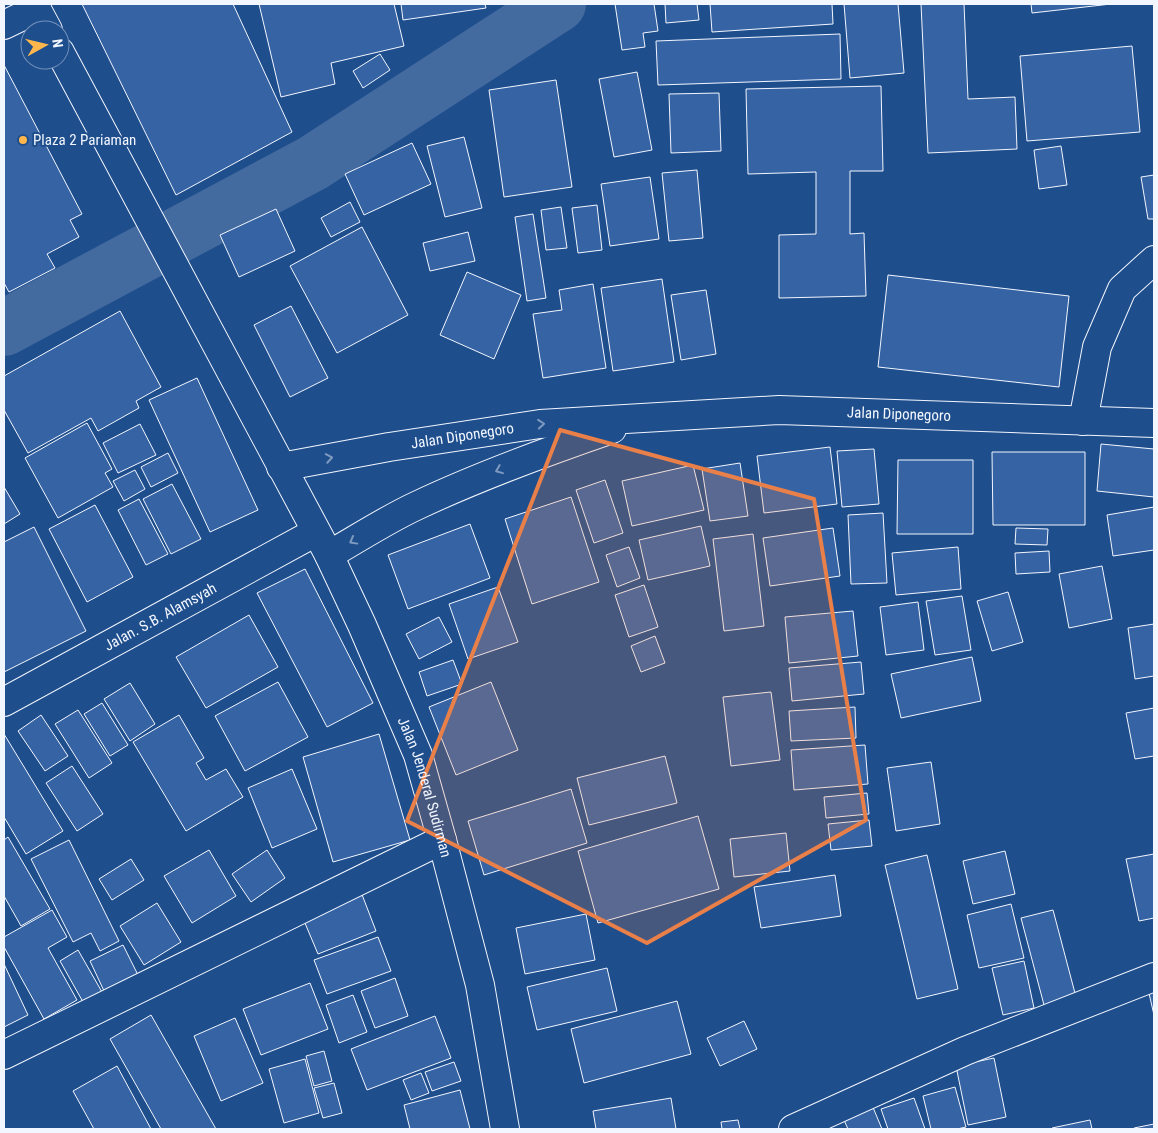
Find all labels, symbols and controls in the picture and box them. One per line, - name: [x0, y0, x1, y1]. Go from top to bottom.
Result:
- north arrow: [20, 20, 70, 70]
- text: N: [49, 38, 66, 49]
- place label: Plaza 2 Pariaman: [33, 131, 136, 149]
- marker: Plaza 2 Pariaman: [17, 134, 29, 146]
- street label: Jalan Diponegoro: [847, 403, 951, 425]
- street label: Jalan Diponegoro: [410, 419, 515, 453]
- one-way arrow: [538, 419, 546, 430]
- one-way arrow: [325, 454, 333, 464]
- one-way arrow: [495, 464, 504, 474]
- one-way arrow: [350, 535, 359, 545]
- street label: Jalan. S.B. Alamsyah: [101, 579, 220, 655]
- street label: Jalan Jenderal Sudirman: [394, 714, 455, 859]

